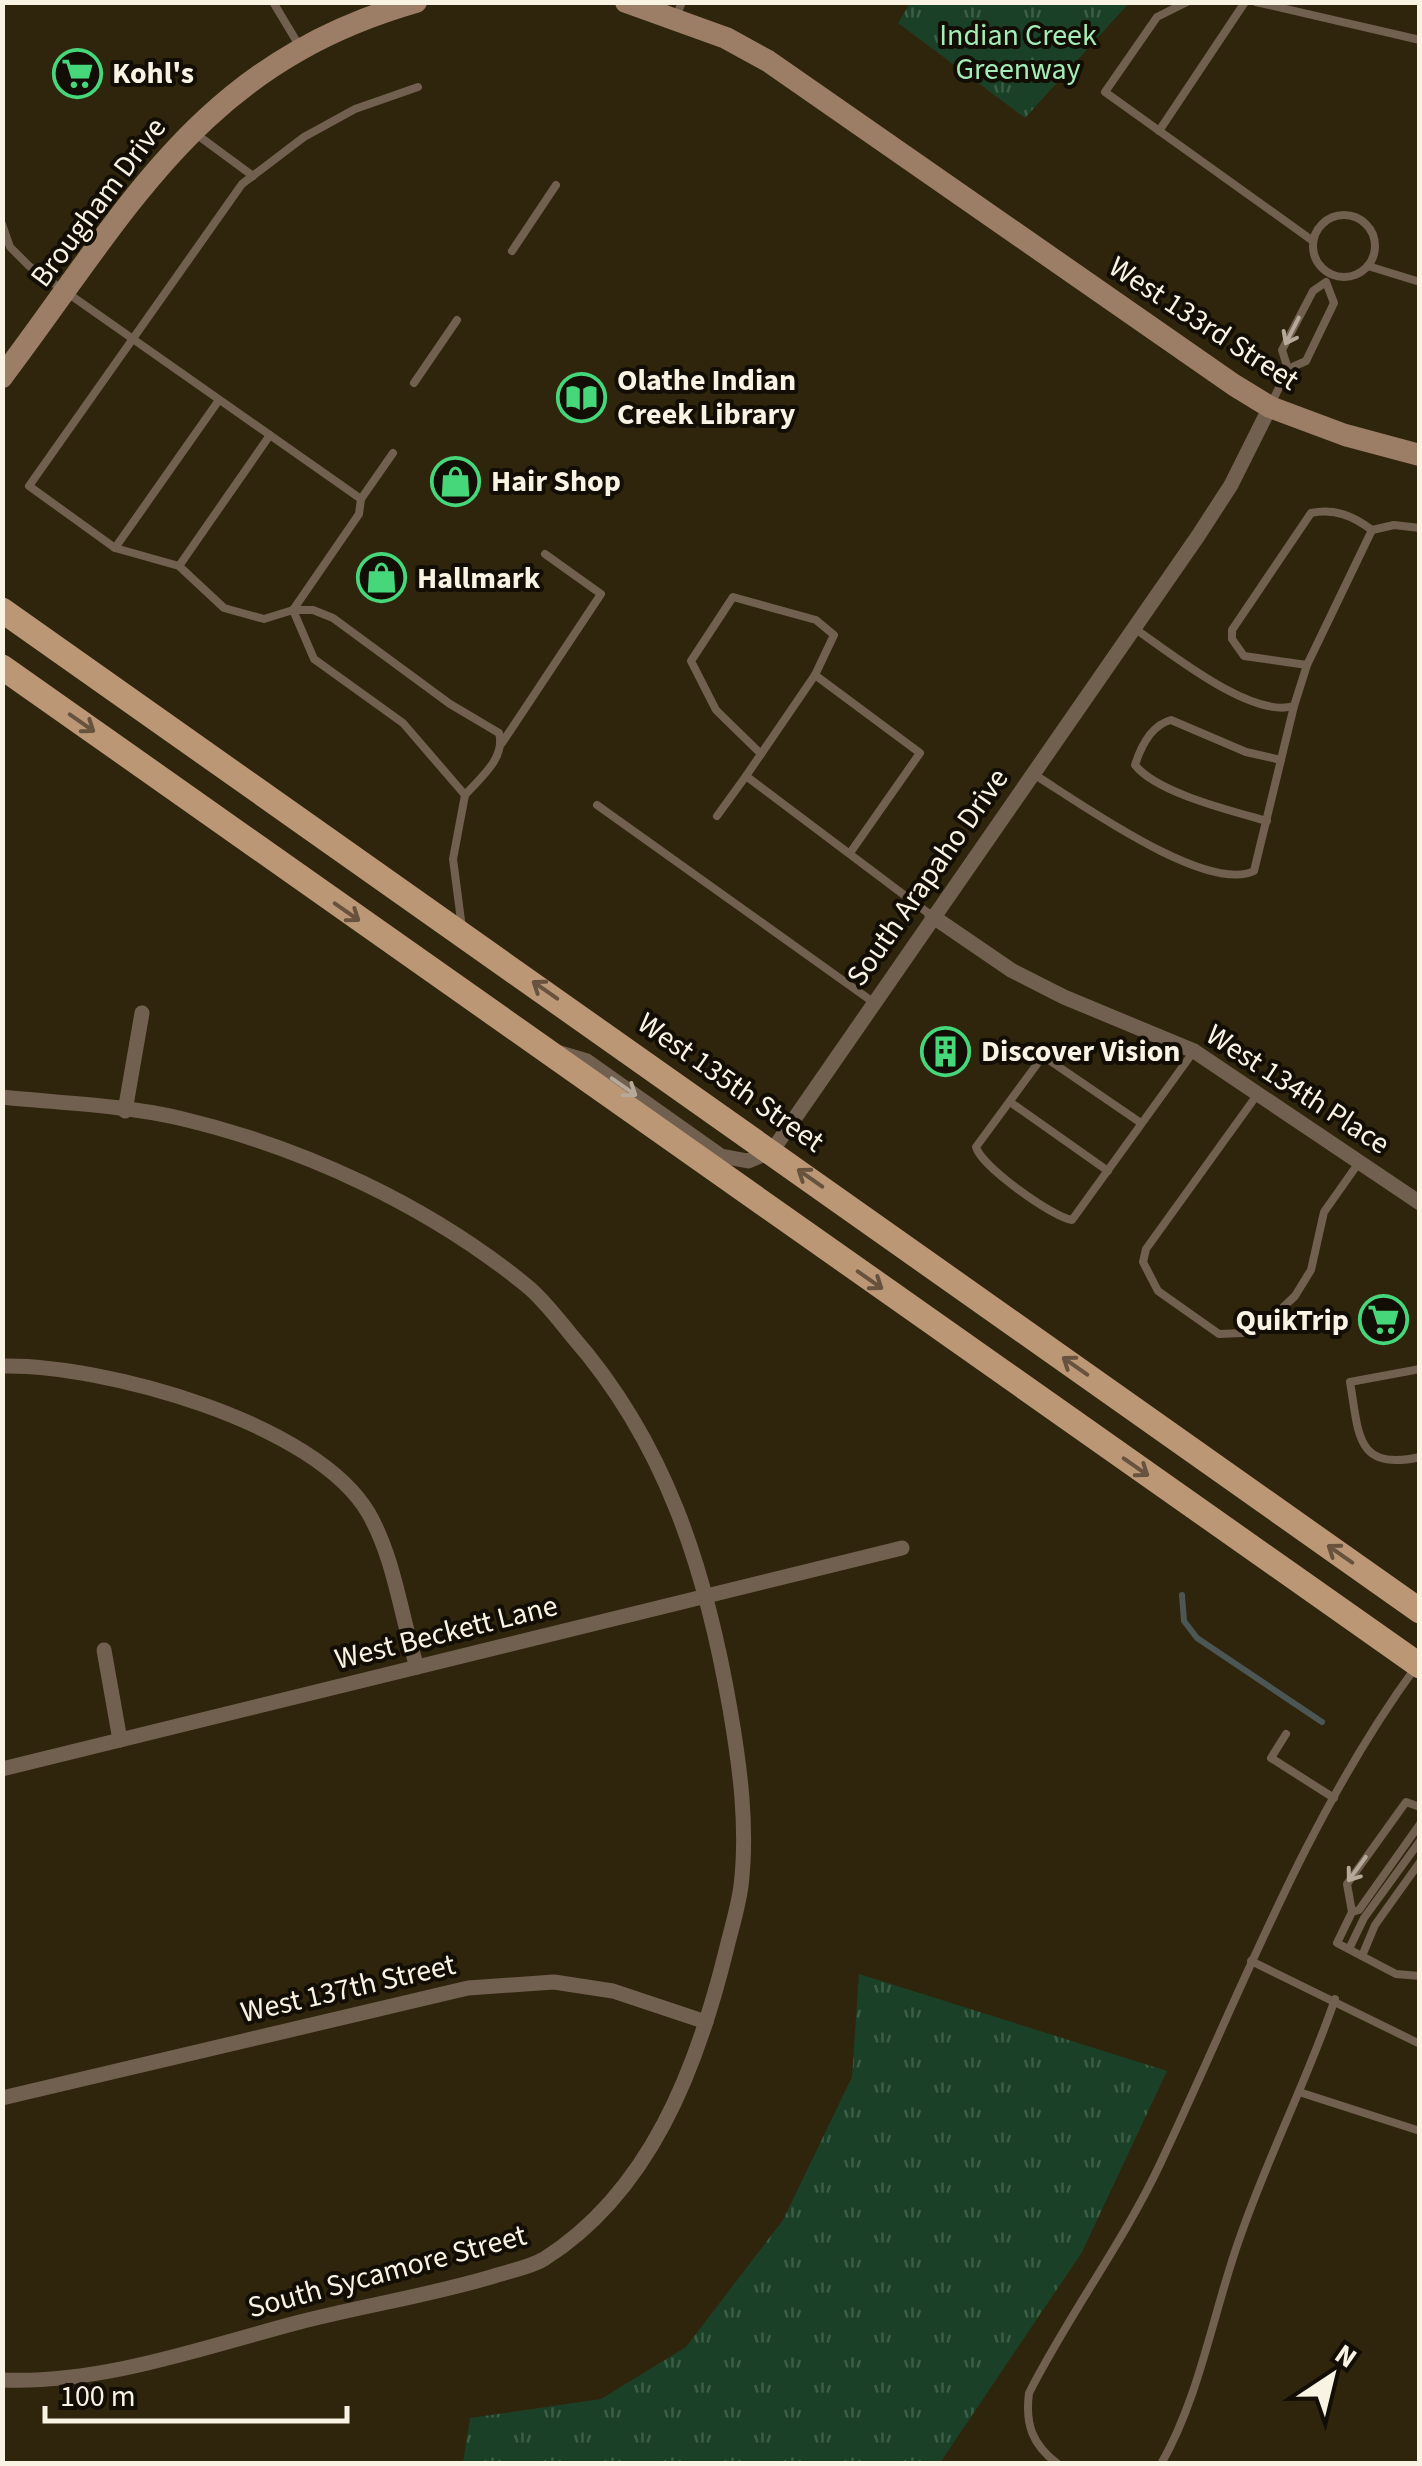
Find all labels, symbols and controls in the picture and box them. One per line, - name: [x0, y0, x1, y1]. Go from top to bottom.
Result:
- park label: Indian Creek Greenway: [939, 14, 1097, 91]
- supermarket icon: Kohl's: [51, 47, 103, 99]
- place label: Kohl's: [112, 52, 194, 95]
- street label: Brougham Drive: [20, 108, 177, 296]
- street label: West 133rd Street: [1100, 246, 1307, 401]
- one-way arrow: [1282, 316, 1301, 346]
- place label: Olathe Indian Creek Library: [617, 359, 796, 436]
- library icon: Olathe Indian Creek Library: [556, 371, 608, 423]
- shop icon: Hair Shop: [430, 455, 482, 507]
- place label: Hair Shop: [491, 460, 621, 503]
- shop icon: Hallmark: [356, 552, 408, 604]
- place label: Hallmark: [417, 557, 541, 600]
- one-way arrow: [68, 712, 95, 733]
- street label: South Arapaho Drive: [836, 760, 1019, 995]
- one-way arrow: [333, 901, 360, 922]
- one-way arrow: [532, 980, 559, 1001]
- street label: West 135th Street: [629, 1002, 833, 1163]
- street label: West 134th Place: [1197, 1014, 1398, 1165]
- building icon: Discover Vision: [920, 1025, 972, 1077]
- place label: Discover Vision: [981, 1030, 1181, 1073]
- one-way arrow: [610, 1076, 637, 1097]
- one-way arrow: [797, 1168, 824, 1189]
- one-way arrow: [856, 1269, 883, 1290]
- supermarket icon: QuikTrip: [1358, 1294, 1410, 1346]
- place label: QuikTrip: [1235, 1299, 1349, 1342]
- one-way arrow: [1062, 1356, 1089, 1377]
- one-way arrow: [1122, 1456, 1149, 1477]
- one-way arrow: [1327, 1544, 1354, 1565]
- street label: West Beckett Lane: [330, 1584, 562, 1681]
- one-way arrow: [1347, 1855, 1368, 1883]
- street label: West 137th Street: [237, 1943, 460, 2034]
- street label: South Sycamore Street: [243, 2214, 531, 2329]
- north arrow: [1282, 2326, 1382, 2426]
- text: N: [1327, 2335, 1365, 2378]
- scale bar: [45, 2361, 348, 2423]
- text: 100 m: [60, 2375, 136, 2418]

